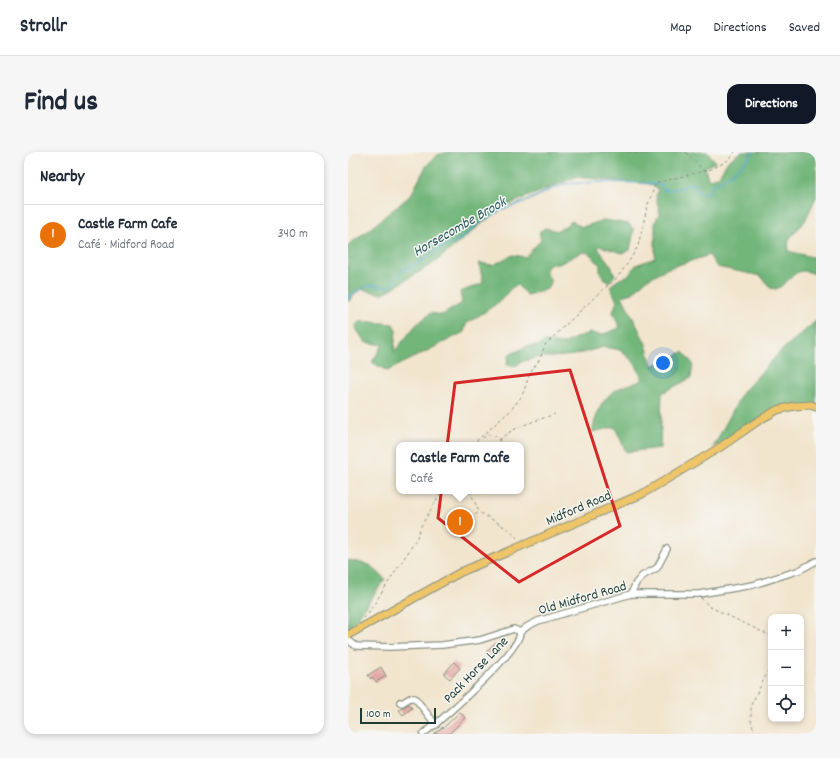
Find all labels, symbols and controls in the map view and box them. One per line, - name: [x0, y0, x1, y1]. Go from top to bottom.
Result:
- text: Strollr: [20, 14, 67, 41]
- text: Map: [670, 18, 692, 38]
- text: Directions: [714, 18, 767, 38]
- text: Saved: [789, 18, 820, 38]
- text: Find us: [24, 84, 98, 124]
- button: Directions: [727, 84, 816, 124]
- text: Nearby: [40, 166, 84, 190]
- water label: Horsecombe Brook: [409, 191, 512, 263]
- text: Castle Farm Cafe: [78, 214, 177, 236]
- text: 1: [52, 225, 54, 244]
- text: 340 m: [278, 225, 308, 244]
- text: Café · Midford Road: [78, 236, 174, 255]
- your location: [653, 353, 673, 373]
- popup: [396, 442, 524, 494]
- text: Castle Farm Cafe: [410, 448, 510, 470]
- text: Café: [410, 470, 433, 489]
- street label: Midford Road: [543, 486, 615, 532]
- pin: 1: [447, 507, 473, 537]
- street label: Old Midford Road: [536, 577, 629, 621]
- map controls: [768, 614, 804, 722]
- button: +: [768, 614, 804, 650]
- street label: Pack Horse Lane: [439, 632, 514, 708]
- button: −: [768, 650, 804, 686]
- button: locate: [768, 686, 804, 722]
- scale bar: [360, 706, 436, 725]
- text: 100 m: [366, 707, 390, 723]

